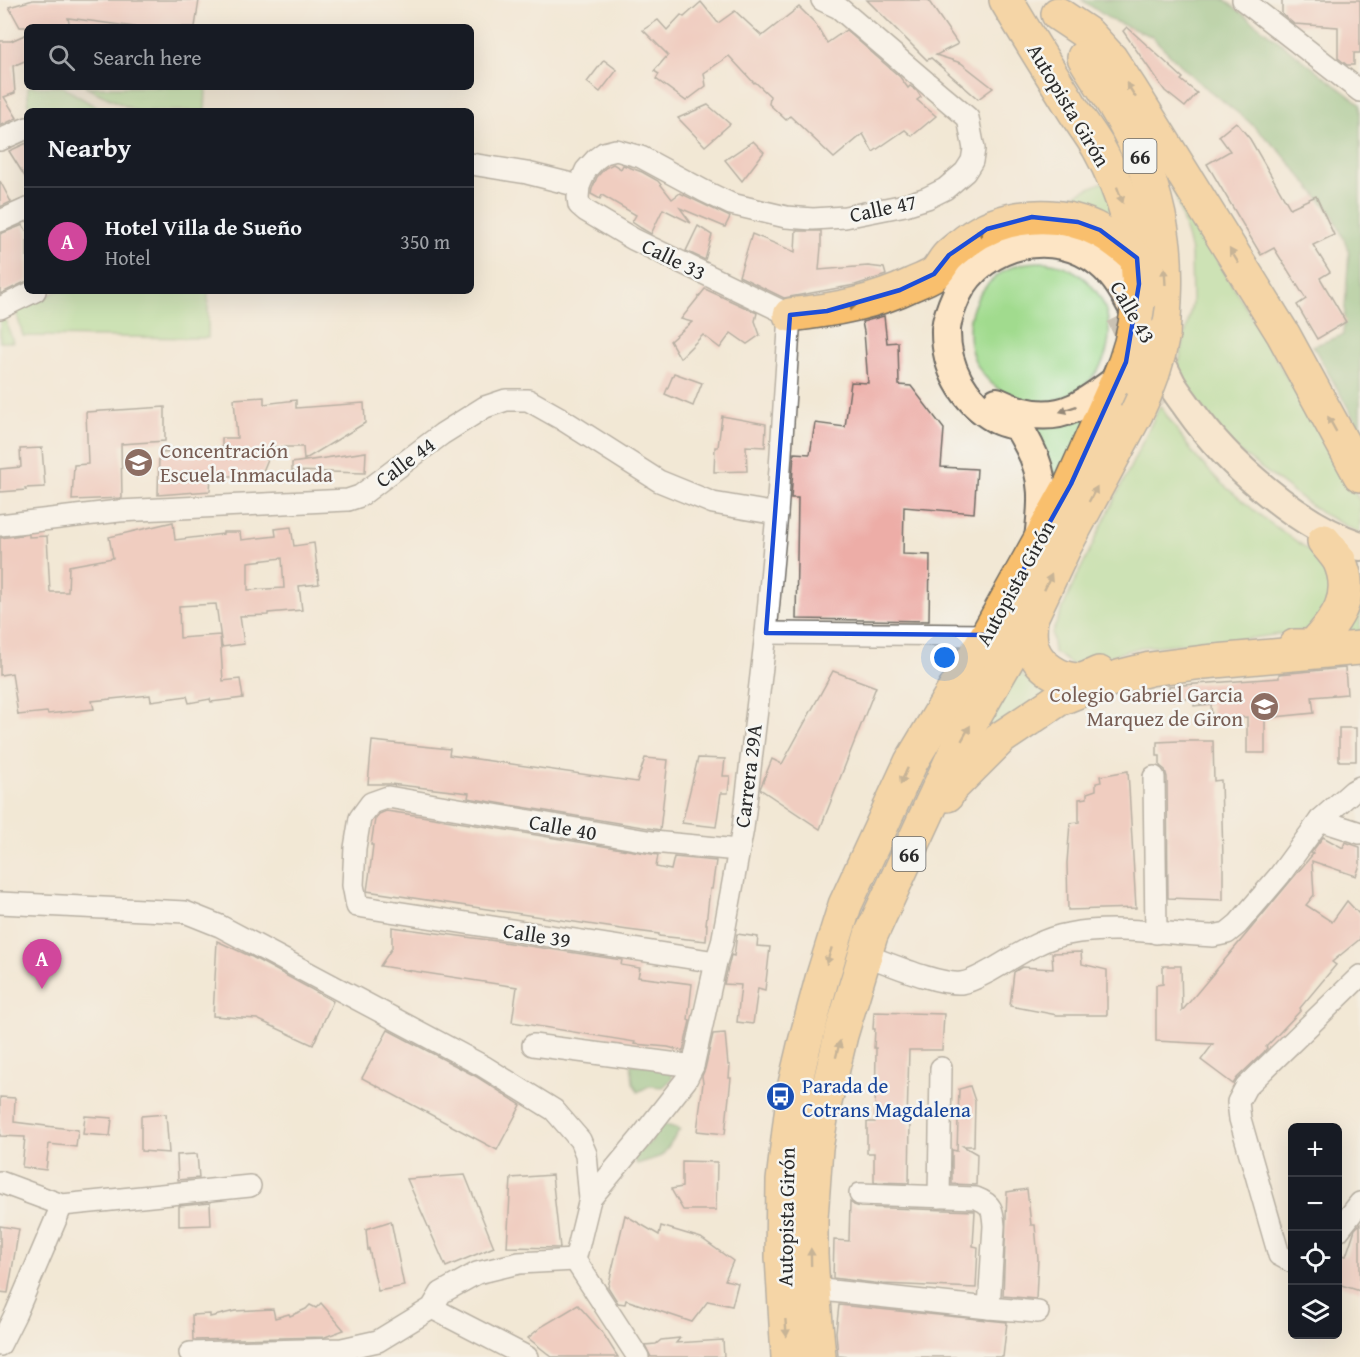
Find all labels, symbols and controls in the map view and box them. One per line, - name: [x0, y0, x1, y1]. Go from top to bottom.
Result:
- search box: [24, 24, 474, 90]
- street label: Autopista Girón: [1020, 37, 1118, 173]
- icon: search: [45, 41, 78, 74]
- text: Search here: [93, 41, 202, 73]
- one-way arrow: [1126, 82, 1137, 98]
- text: Nearby: [48, 128, 131, 167]
- road number: 66: [1124, 139, 1156, 173]
- street label: Calle 47: [847, 186, 919, 230]
- one-way arrow: [1115, 186, 1125, 204]
- text: Hotel Villa de Sueño: [105, 211, 302, 243]
- text: A: [61, 227, 74, 256]
- text: 350 m: [400, 227, 450, 256]
- one-way arrow: [969, 229, 985, 240]
- street label: Calle 33: [637, 230, 711, 288]
- text: Hotel: [105, 243, 151, 272]
- one-way arrow: [1228, 248, 1239, 264]
- one-way arrow: [1161, 266, 1170, 285]
- street label: Calle 43: [1103, 275, 1163, 349]
- one-way arrow: [838, 301, 857, 311]
- one-way arrow: [1059, 405, 1077, 415]
- one-way arrow: [1327, 415, 1337, 432]
- street label: Calle 44: [369, 429, 441, 495]
- place label: Concentración Escuela Inmaculada: [160, 435, 333, 490]
- school or university icon: Concentración Escuela Inmaculada: [123, 446, 155, 478]
- one-way arrow: [1088, 486, 1098, 503]
- street label: Autopista Girón: [968, 514, 1062, 651]
- one-way arrow: [1044, 573, 1053, 590]
- your location: [930, 643, 959, 672]
- place label: Colegio Gabriel Garcia Marquez de Giron: [1050, 679, 1243, 734]
- school or university icon: Colegio Gabriel Garcia Marquez de Giron: [1248, 690, 1280, 722]
- street label: Carrera 29A: [726, 722, 770, 830]
- one-way arrow: [960, 725, 971, 741]
- one-way arrow: [900, 767, 910, 785]
- street label: Calle 40: [527, 806, 599, 848]
- road number: 66: [892, 837, 926, 871]
- street label: Calle 39: [501, 914, 573, 956]
- pin: A: [22, 940, 62, 989]
- one-way arrow: [824, 947, 833, 965]
- one-way arrow: [833, 1040, 843, 1058]
- place label: Parada de Cotrans Magdalena: [802, 1070, 971, 1125]
- bus stop icon: Parada de Cotrans Magdalena: [765, 1081, 797, 1113]
- map controls: [1288, 1123, 1342, 1339]
- button: +: [1288, 1123, 1342, 1177]
- street label: Autopista Girón: [769, 1147, 803, 1287]
- button: −: [1288, 1177, 1342, 1231]
- button: locate: [1288, 1231, 1342, 1285]
- one-way arrow: [807, 1247, 816, 1266]
- button: layers: [1288, 1285, 1342, 1339]
- one-way arrow: [781, 1318, 791, 1337]

